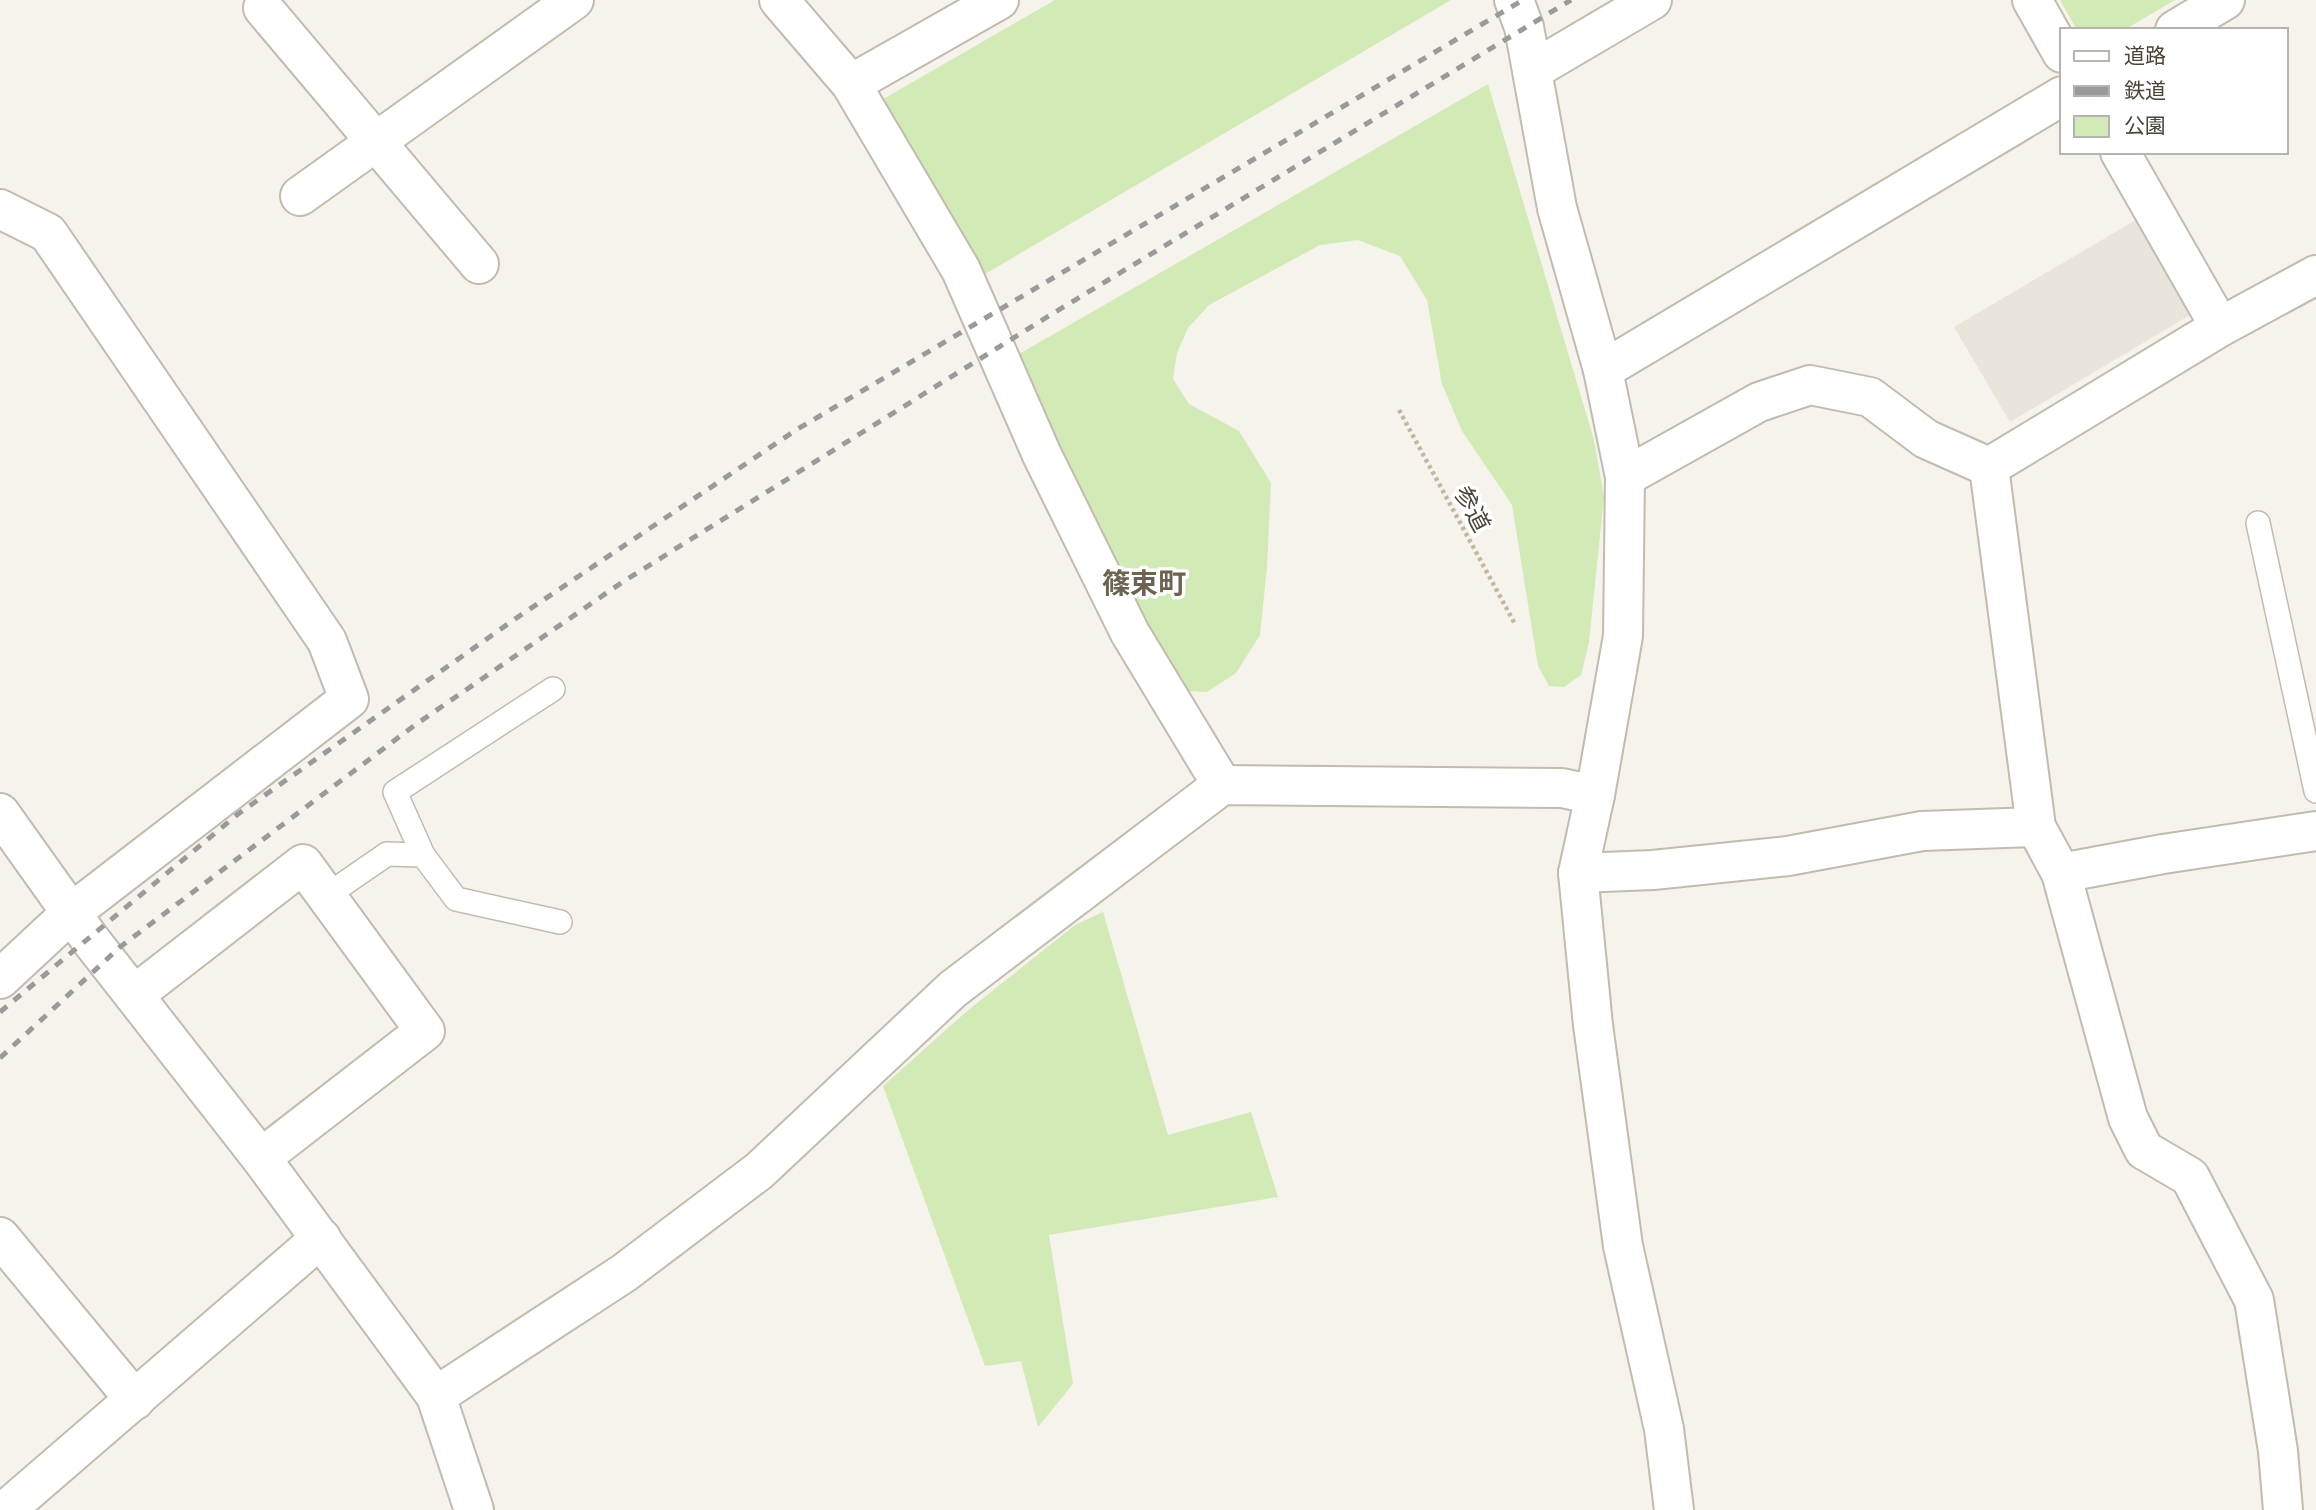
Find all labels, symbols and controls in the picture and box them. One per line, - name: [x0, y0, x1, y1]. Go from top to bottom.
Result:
- legend: [2060, 28, 2288, 154]
- text: 道路: [2124, 41, 2166, 69]
- text: 鉄道: [2124, 76, 2166, 104]
- text: 公園: [2124, 111, 2166, 139]
- street label: 参道: [1447, 480, 1498, 537]
- district label: 篠束町: [1102, 564, 1186, 601]

